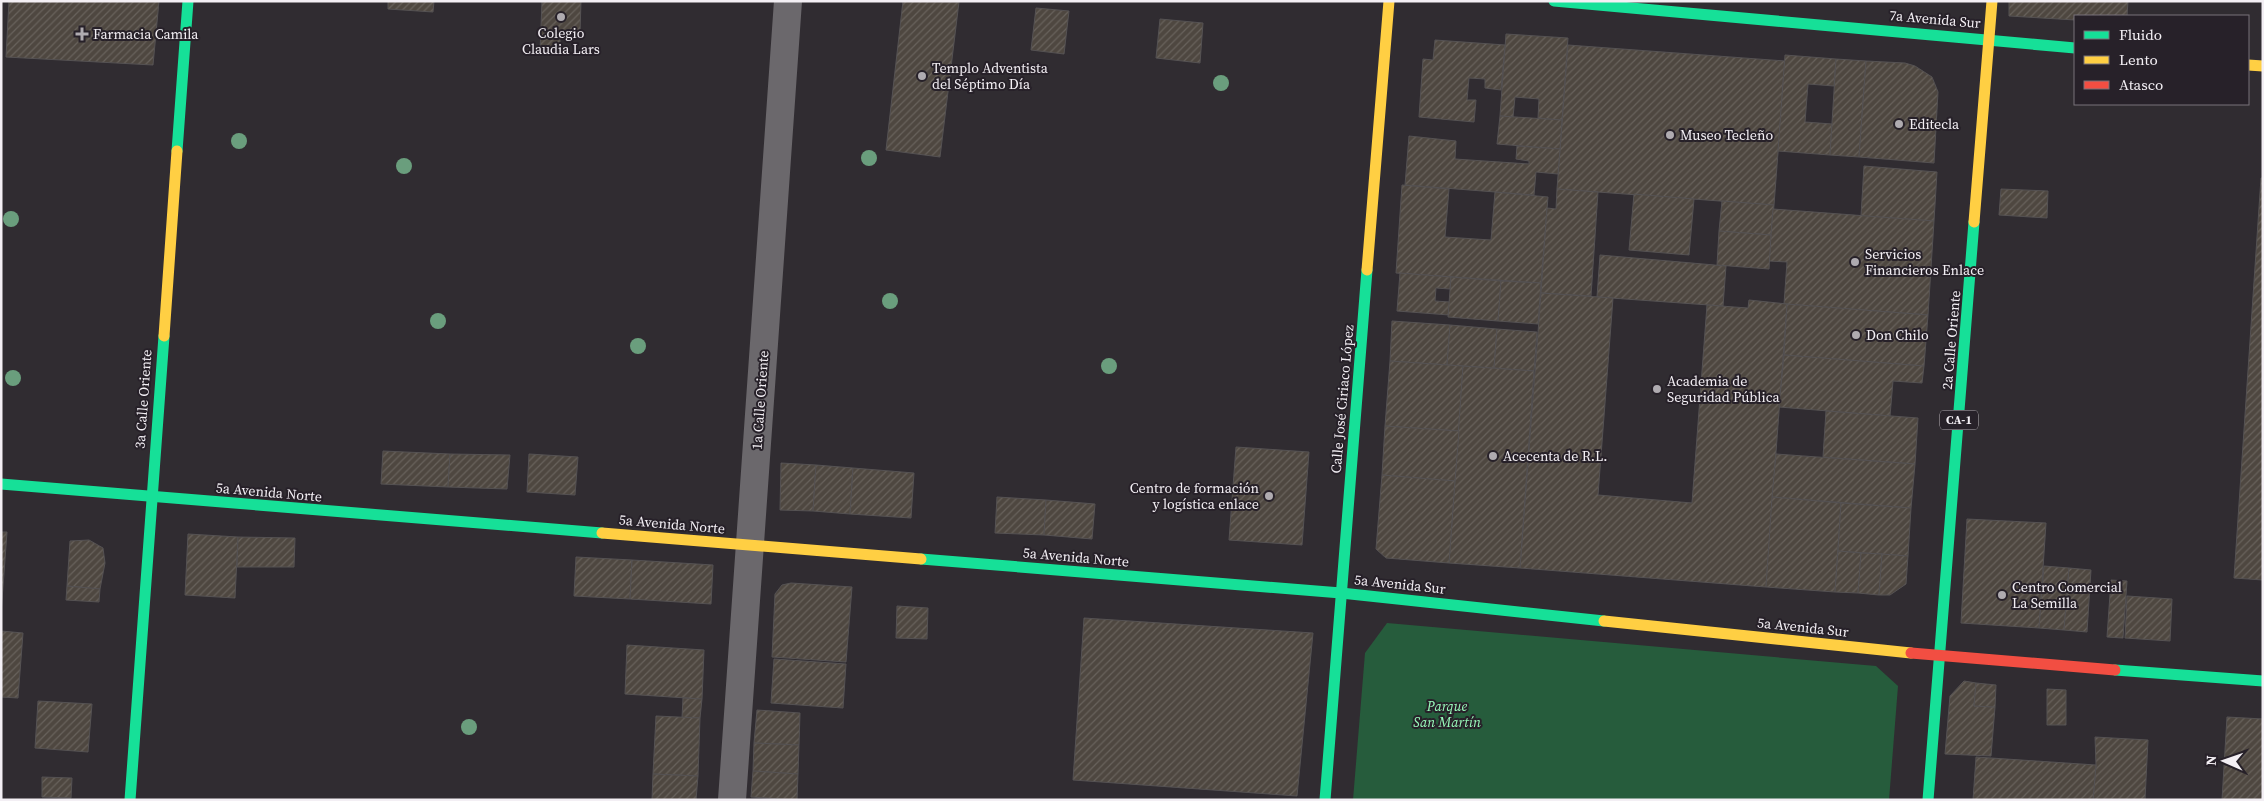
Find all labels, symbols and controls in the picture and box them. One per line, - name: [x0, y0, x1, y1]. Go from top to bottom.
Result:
- street label: 7a Avenida Sur: [1888, 5, 1982, 33]
- marker: Colegio Claudia Lars: [555, 11, 567, 23]
- legend: [2074, 15, 2249, 105]
- place label: Colegio Claudia Lars: [522, 23, 600, 59]
- place label: Farmacia Camila: [93, 24, 199, 44]
- text: Fluido: [2119, 24, 2162, 45]
- marker: Farmacia Camila: [75, 27, 89, 41]
- text: Lento: [2119, 49, 2158, 70]
- place label: Templo Adventista del Séptimo Día: [932, 58, 1049, 94]
- marker: Templo Adventista del Séptimo Día: [916, 70, 928, 82]
- text: Atasco: [2119, 74, 2163, 95]
- place label: Editecla: [1909, 114, 1960, 134]
- marker: Editecla: [1893, 118, 1905, 130]
- place label: Museo Tecleño: [1680, 125, 1773, 145]
- marker: Museo Tecleño: [1664, 129, 1676, 141]
- place label: Servicios Financieros Enlace: [1865, 244, 1984, 280]
- marker: Servicios Financieros Enlace: [1849, 256, 1861, 268]
- street label: 2a Calle Oriente: [1937, 290, 1965, 390]
- street label: Calle José Ciriaco López: [1326, 323, 1359, 474]
- place label: Don Chilo: [1866, 325, 1929, 345]
- marker: Don Chilo: [1850, 329, 1862, 341]
- street label: 3a Calle Oriente: [130, 349, 156, 449]
- street label: 1a Calle Oriente: [747, 350, 773, 450]
- place label: Academia de Seguridad Pública: [1667, 371, 1780, 407]
- marker: Academia de Seguridad Pública: [1651, 383, 1663, 395]
- road number: CA-1: [1940, 410, 1978, 430]
- place label: Acecenta de R.L.: [1503, 446, 1608, 466]
- marker: Acecenta de R.L.: [1487, 450, 1499, 462]
- street label: 5a Avenida Norte: [215, 477, 323, 507]
- place label: Centro de formación y logística enlace: [1130, 478, 1260, 514]
- marker: Centro de formación y logística enlace: [1263, 490, 1275, 502]
- street label: 5a Avenida Norte: [618, 509, 726, 539]
- street label: 5a Avenida Norte: [1022, 542, 1130, 572]
- street label: 5a Avenida Sur: [1353, 569, 1447, 599]
- place label: Centro Comercial La Semilla: [2012, 577, 2122, 613]
- marker: Centro Comercial La Semilla: [1996, 589, 2008, 601]
- street label: 5a Avenida Sur: [1756, 612, 1850, 642]
- park label: Parque San Martín: [1413, 696, 1481, 732]
- north arrow: [2199, 736, 2249, 786]
- text: N: [2201, 755, 2221, 766]

